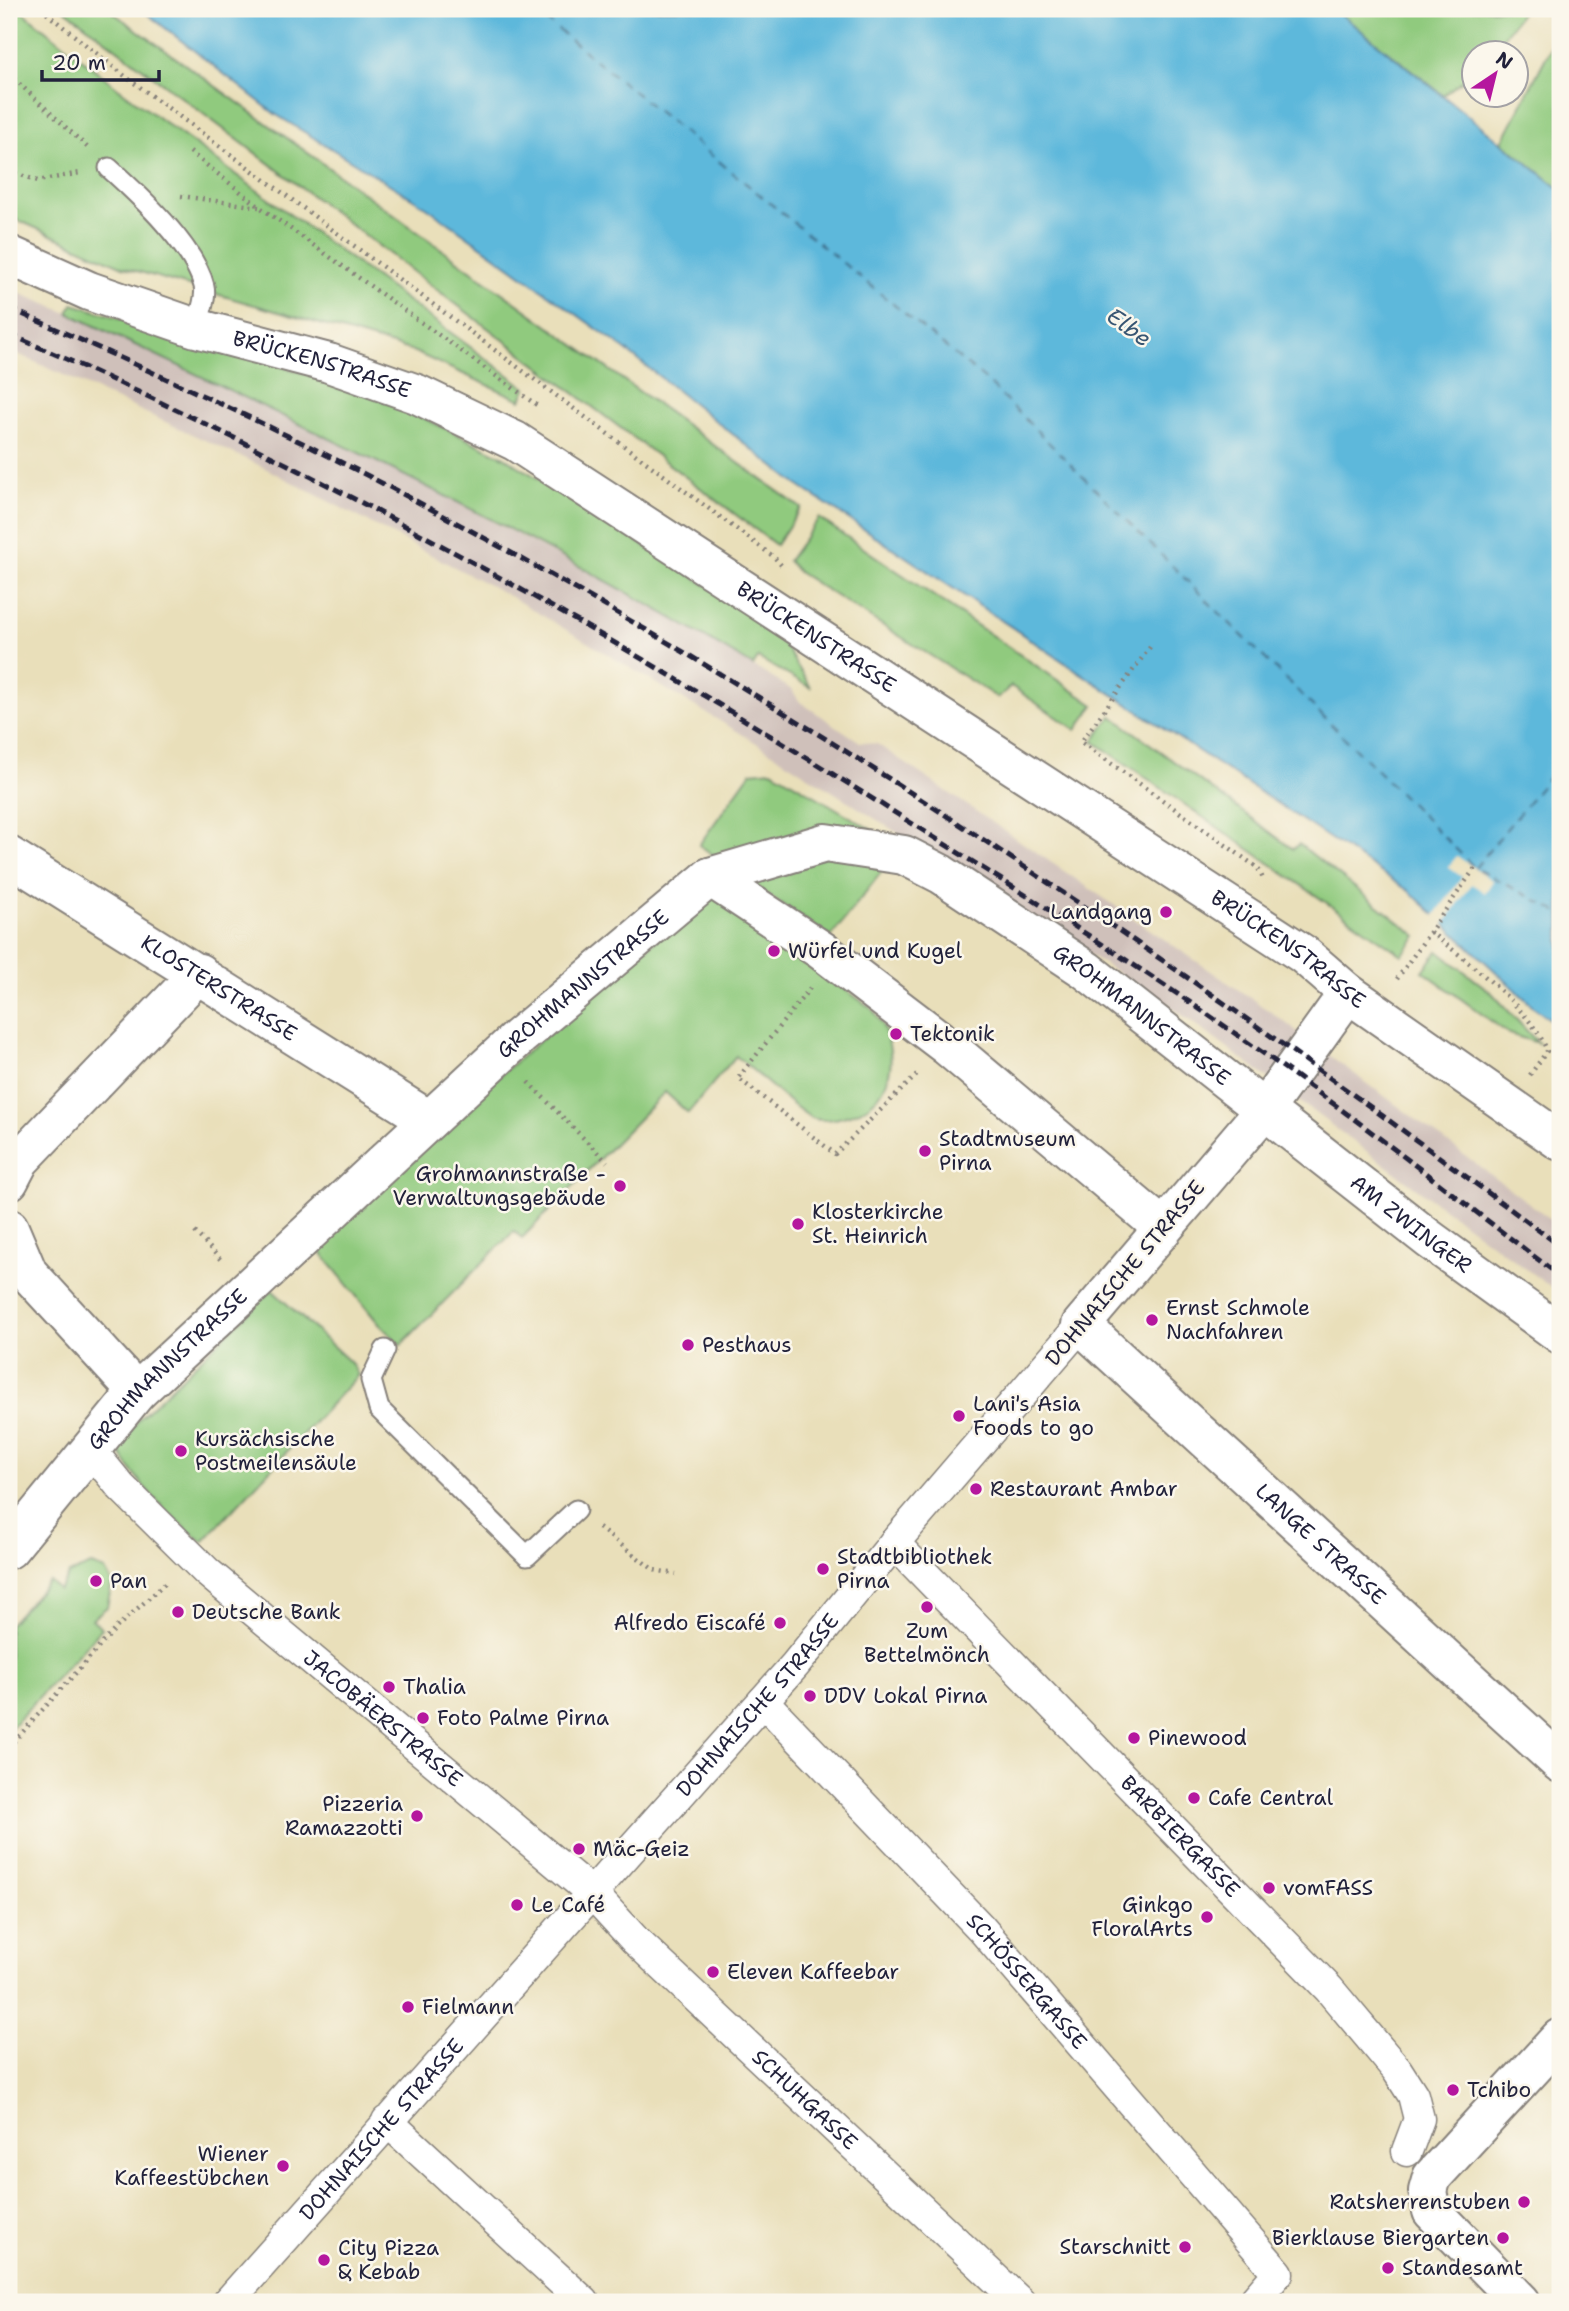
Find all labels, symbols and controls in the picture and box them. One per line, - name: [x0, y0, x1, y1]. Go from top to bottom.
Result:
- scale bar: [42, 38, 159, 82]
- north arrow: [1460, 38, 1530, 108]
- text: N: [1491, 46, 1518, 75]
- text: 20 m: [52, 49, 106, 77]
- water label: Elbe: [1101, 301, 1157, 353]
- street label: BRÜCKENSTRASSE: [230, 324, 415, 405]
- street label: BRÜCKENSTRASSE: [731, 575, 901, 699]
- street label: BRÜCKENSTRASSE: [1205, 884, 1371, 1015]
- place label: Landgang: [1050, 898, 1152, 926]
- street label: GROHMANNSTRASSE: [491, 903, 675, 1065]
- marker: Landgang: [1158, 904, 1174, 920]
- street label: KLOSTERSTRASSE: [136, 928, 302, 1048]
- place label: Würfel und Kugel: [788, 937, 963, 965]
- street label: GROHMANNSTRASSE: [1047, 938, 1236, 1092]
- marker: Würfel und Kugel: [766, 943, 782, 959]
- place label: Tektonik: [910, 1020, 995, 1048]
- marker: Tektonik: [888, 1026, 904, 1042]
- place label: Stadtmuseum Pirna: [939, 1125, 1076, 1177]
- marker: Stadtmuseum Pirna: [917, 1143, 933, 1159]
- place label: Grohmannstraße - Verwaltungsgebäude: [393, 1160, 606, 1212]
- street label: AM ZWINGER: [1345, 1169, 1477, 1279]
- street label: DOHNAISCHE STRASSE: [1039, 1174, 1211, 1372]
- marker: Grohmannstraße - Verwaltungsgebäude: [612, 1178, 628, 1194]
- place label: Klosterkirche St. Heinrich: [812, 1198, 944, 1250]
- marker: Klosterkirche St. Heinrich: [790, 1216, 806, 1232]
- street label: GROHMANNSTRASSE: [81, 1282, 253, 1456]
- place label: Ernst Schmole Nachfahren: [1166, 1294, 1310, 1346]
- marker: Ernst Schmole Nachfahren: [1144, 1312, 1160, 1328]
- place label: Pesthaus: [702, 1331, 792, 1359]
- marker: Pesthaus: [680, 1337, 696, 1353]
- place label: Lani's Asia Foods to go: [973, 1390, 1094, 1442]
- marker: Lani's Asia Foods to go: [951, 1408, 967, 1424]
- place label: Kursächsische Postmeilensäule: [195, 1425, 357, 1477]
- marker: Kursächsische Postmeilensäule: [173, 1443, 189, 1459]
- place label: Restaurant Ambar: [990, 1475, 1178, 1503]
- street label: LANGE STRASSE: [1249, 1477, 1392, 1611]
- marker: Restaurant Ambar: [968, 1481, 984, 1497]
- place label: Stadtbibliothek Pirna: [837, 1543, 992, 1595]
- marker: Stadtbibliothek Pirna: [815, 1561, 831, 1577]
- place label: Pan: [110, 1567, 147, 1595]
- marker: Pan: [88, 1573, 104, 1589]
- place label: Deutsche Bank: [192, 1598, 341, 1626]
- marker: Zum Bettelmönch: [919, 1599, 935, 1615]
- marker: Deutsche Bank: [170, 1604, 186, 1620]
- street label: DOHNAISCHE STRASSE: [670, 1608, 845, 1803]
- place label: Alfredo Eiscafé: [614, 1609, 766, 1637]
- marker: Alfredo Eiscafé: [772, 1615, 788, 1631]
- place label: Zum Bettelmönch: [864, 1617, 990, 1669]
- street label: JACOBÄERSTRASSE: [297, 1644, 469, 1793]
- place label: Thalia: [403, 1673, 466, 1701]
- marker: Thalia: [381, 1679, 397, 1695]
- place label: DDV Lokal Pirna: [824, 1682, 987, 1710]
- marker: DDV Lokal Pirna: [802, 1688, 818, 1704]
- place label: Foto Palme Pirna: [437, 1704, 609, 1732]
- marker: Foto Palme Pirna: [415, 1710, 431, 1726]
- place label: Pinewood: [1148, 1724, 1247, 1752]
- marker: Pinewood: [1126, 1730, 1142, 1746]
- street label: BARBIERGASSE: [1114, 1769, 1246, 1904]
- place label: Cafe Central: [1208, 1784, 1334, 1812]
- place label: Pizzeria Ramazzotti: [285, 1790, 403, 1842]
- marker: Cafe Central: [1186, 1790, 1202, 1806]
- marker: Pizzeria Ramazzotti: [409, 1808, 425, 1824]
- place label: Mäc-Geiz: [593, 1835, 690, 1863]
- marker: Mäc-Geiz: [571, 1841, 587, 1857]
- place label: vomFASS: [1283, 1874, 1373, 1902]
- marker: vomFASS: [1261, 1880, 1277, 1896]
- place label: Le Café: [531, 1891, 605, 1919]
- place label: Ginkgo FloralArts: [1091, 1891, 1193, 1943]
- marker: Le Café: [509, 1897, 525, 1913]
- street label: SCHÖSSERGASSE: [960, 1907, 1093, 2055]
- marker: Ginkgo FloralArts: [1199, 1909, 1215, 1925]
- place label: Eleven Kaffeebar: [727, 1958, 899, 1986]
- marker: Eleven Kaffeebar: [705, 1964, 721, 1980]
- place label: Fielmann: [422, 1993, 514, 2021]
- marker: Fielmann: [400, 1999, 416, 2015]
- street label: DOHNAISCHE STRASSE: [293, 2032, 470, 2226]
- street label: SCHUHGASSE: [746, 2043, 864, 2156]
- place label: Tchibo: [1467, 2076, 1531, 2104]
- marker: Tchibo: [1445, 2082, 1461, 2098]
- place label: Wiener Kaffeestübchen: [114, 2140, 269, 2192]
- marker: Wiener Kaffeestübchen: [275, 2158, 291, 2174]
- place label: Ratsherrenstuben: [1330, 2188, 1510, 2216]
- marker: Ratsherrenstuben: [1516, 2194, 1532, 2210]
- place label: Bierklause Biergarten: [1272, 2224, 1489, 2252]
- marker: Bierklause Biergarten: [1495, 2230, 1511, 2246]
- place label: Starschnitt: [1060, 2233, 1171, 2261]
- place label: City Pizza & Kebab: [338, 2234, 439, 2286]
- marker: Starschnitt: [1177, 2239, 1193, 2255]
- marker: City Pizza & Kebab: [316, 2252, 332, 2268]
- place label: Standesamt: [1402, 2254, 1523, 2282]
- marker: Standesamt: [1380, 2260, 1396, 2276]

